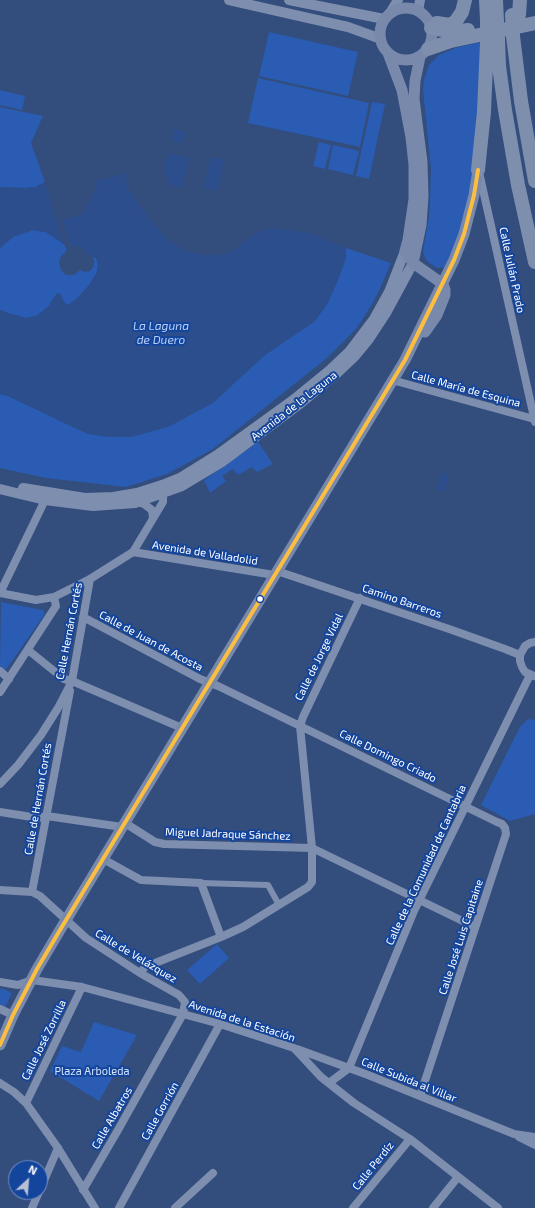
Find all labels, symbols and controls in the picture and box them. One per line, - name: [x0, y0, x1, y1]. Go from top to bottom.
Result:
- street label: Calle Julián Prado: [496, 226, 528, 314]
- water label: La Laguna de Duero: [133, 319, 189, 347]
- street label: Avenida de la Laguna: [249, 368, 339, 444]
- street label: Calle María de Esquina: [410, 368, 522, 410]
- street label: Avenida de Valladolid: [151, 538, 259, 568]
- street label: Calle Hernán Cortés: [53, 581, 85, 681]
- street label: Camino Barreros: [360, 581, 444, 621]
- unlabelled marker: [255, 594, 265, 604]
- street label: Calle de Juan de Acosta: [97, 608, 205, 674]
- street label: Calle de Jorge Vidal: [292, 611, 346, 703]
- street label: Calle Domingo Criado: [337, 727, 439, 785]
- street label: Calle de Hernán Cortés: [22, 742, 54, 856]
- street label: Calle de la Comunidad de Cantabria: [383, 783, 469, 947]
- street label: Miguel Jadraque Sánchez: [165, 825, 291, 843]
- street label: Calle José Luis Capitaine: [436, 878, 486, 996]
- street label: Calle de Velázquez: [93, 926, 179, 986]
- street label: Calle José Zorrilla: [19, 998, 69, 1082]
- street label: Avenida de la Estación: [187, 998, 297, 1044]
- street label: Calle Subida al Villar: [359, 1055, 459, 1105]
- park label: Plaza Arboleda: [54, 1064, 130, 1078]
- street label: Calle Gorrión: [139, 1080, 181, 1142]
- street label: Calle Albatros: [89, 1084, 135, 1152]
- street label: Calle Perdíz: [349, 1139, 397, 1193]
- north arrow: [8, 1160, 48, 1200]
- text: N: [27, 1162, 39, 1177]

